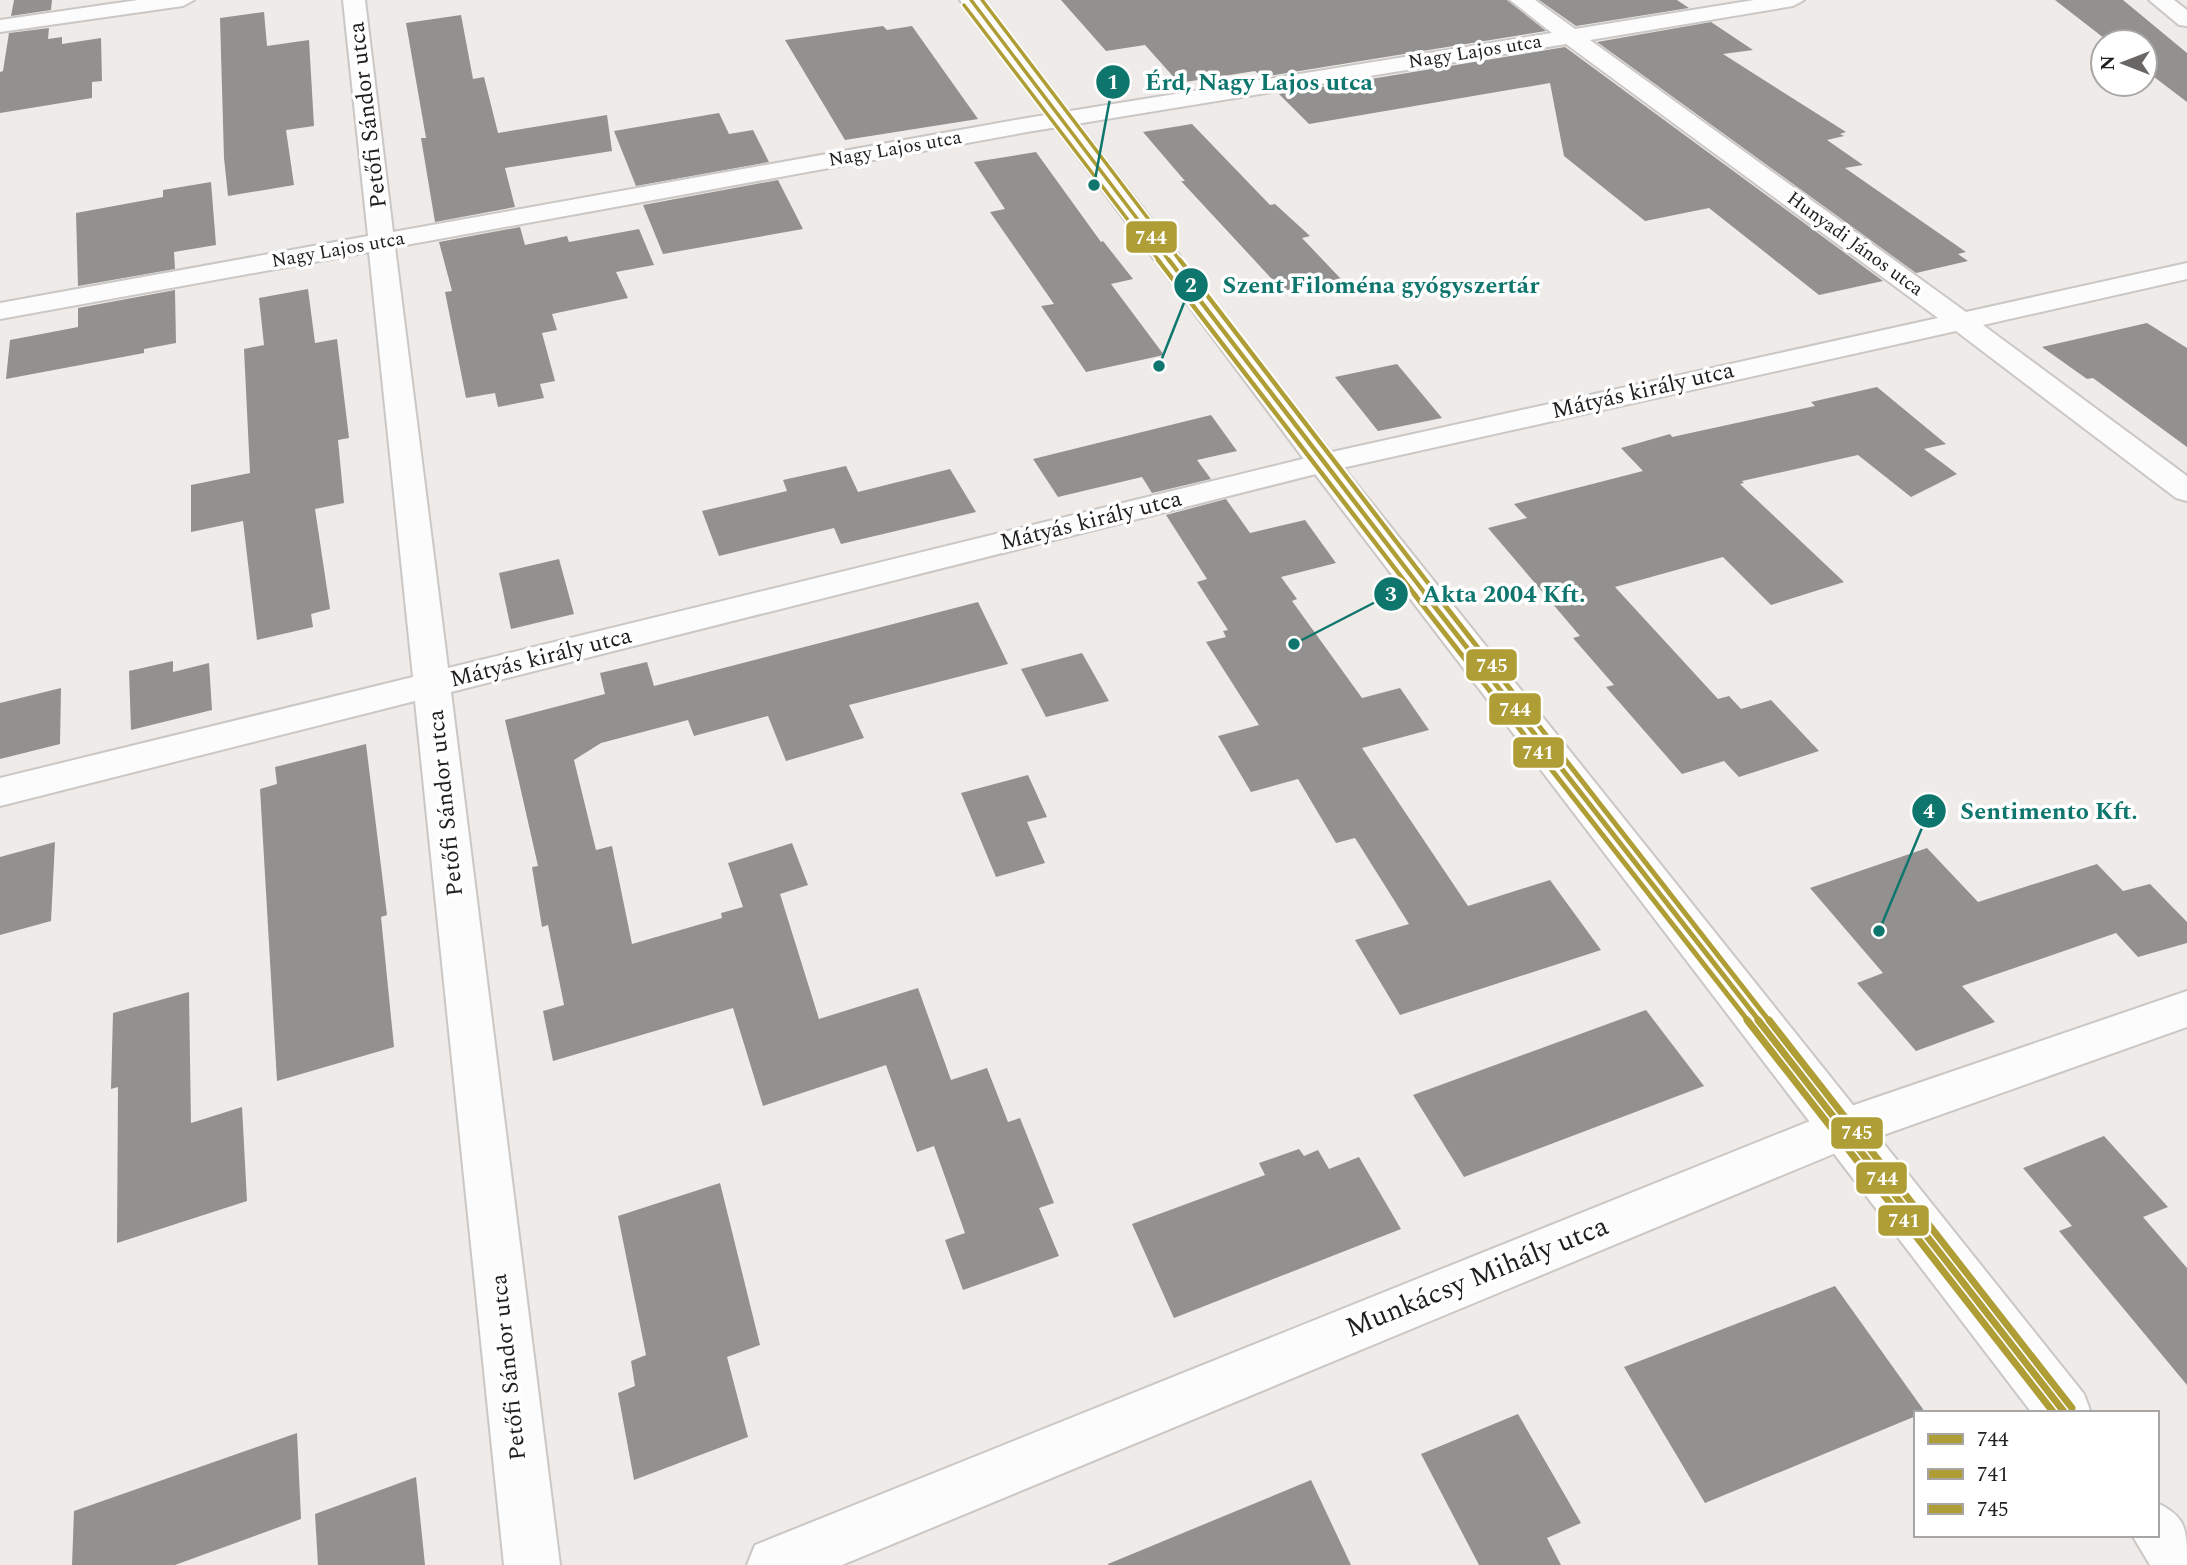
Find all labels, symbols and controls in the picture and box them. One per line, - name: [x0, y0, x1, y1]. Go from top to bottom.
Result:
- street label: Petőfi Sándor utca: [339, 20, 397, 210]
- street label: Nagy Lajos utca: [1406, 27, 1544, 77]
- north arrow: [2089, 28, 2159, 98]
- text: N: [2094, 55, 2123, 71]
- callout: Érd, Nagy Lajos utca: [1096, 59, 1387, 104]
- text: Érd, Nagy Lajos utca: [1145, 65, 1374, 101]
- text: 1: [1107, 67, 1119, 99]
- street label: Nagy Lajos utca: [826, 123, 965, 175]
- street label: Hunyadi János utca: [1781, 184, 1930, 304]
- line badge: 744: [1125, 220, 1178, 254]
- street label: Nagy Lajos utca: [269, 224, 408, 276]
- text: 744: [1135, 224, 1167, 253]
- callout: Szent Filoména gyógyszertár: [1174, 262, 1553, 307]
- text: Szent Filoména gyógyszertár: [1223, 268, 1540, 304]
- text: 2: [1185, 270, 1197, 302]
- street label: Mátyás király utca: [1548, 353, 1738, 429]
- street label: Mátyás király utca: [996, 481, 1186, 561]
- callout: Akta 2004 Kft.: [1373, 571, 1599, 616]
- text: Akta 2004 Kft.: [1423, 577, 1585, 613]
- text: 3: [1385, 579, 1397, 611]
- street label: Mátyás király utca: [446, 618, 636, 698]
- line badge: 745: [1465, 648, 1518, 682]
- text: 745: [1476, 652, 1508, 681]
- line badge: 744: [1488, 692, 1542, 726]
- text: 744: [1499, 696, 1531, 725]
- street label: Petőfi Sándor utca: [419, 708, 473, 898]
- line badge: 741: [1512, 736, 1565, 769]
- text: 741: [1522, 739, 1554, 768]
- callout: Sentimento Kft.: [1911, 789, 2152, 834]
- text: Sentimento Kft.: [1960, 794, 2138, 830]
- text: 4: [1923, 796, 1935, 828]
- line badge: 745: [1830, 1116, 1884, 1150]
- text: 745: [1841, 1119, 1873, 1148]
- line badge: 744: [1855, 1161, 1908, 1195]
- text: 744: [1866, 1165, 1898, 1194]
- street label: Munkácsy Mihály utca: [1339, 1204, 1615, 1349]
- line badge: 741: [1877, 1204, 1930, 1237]
- text: 741: [1888, 1207, 1920, 1236]
- street label: Petőfi Sándor utca: [482, 1272, 536, 1462]
- legend: [1914, 1411, 2159, 1537]
- text: 744: [1977, 1424, 2009, 1456]
- text: 741: [1977, 1459, 2009, 1491]
- text: 745: [1977, 1494, 2009, 1526]

